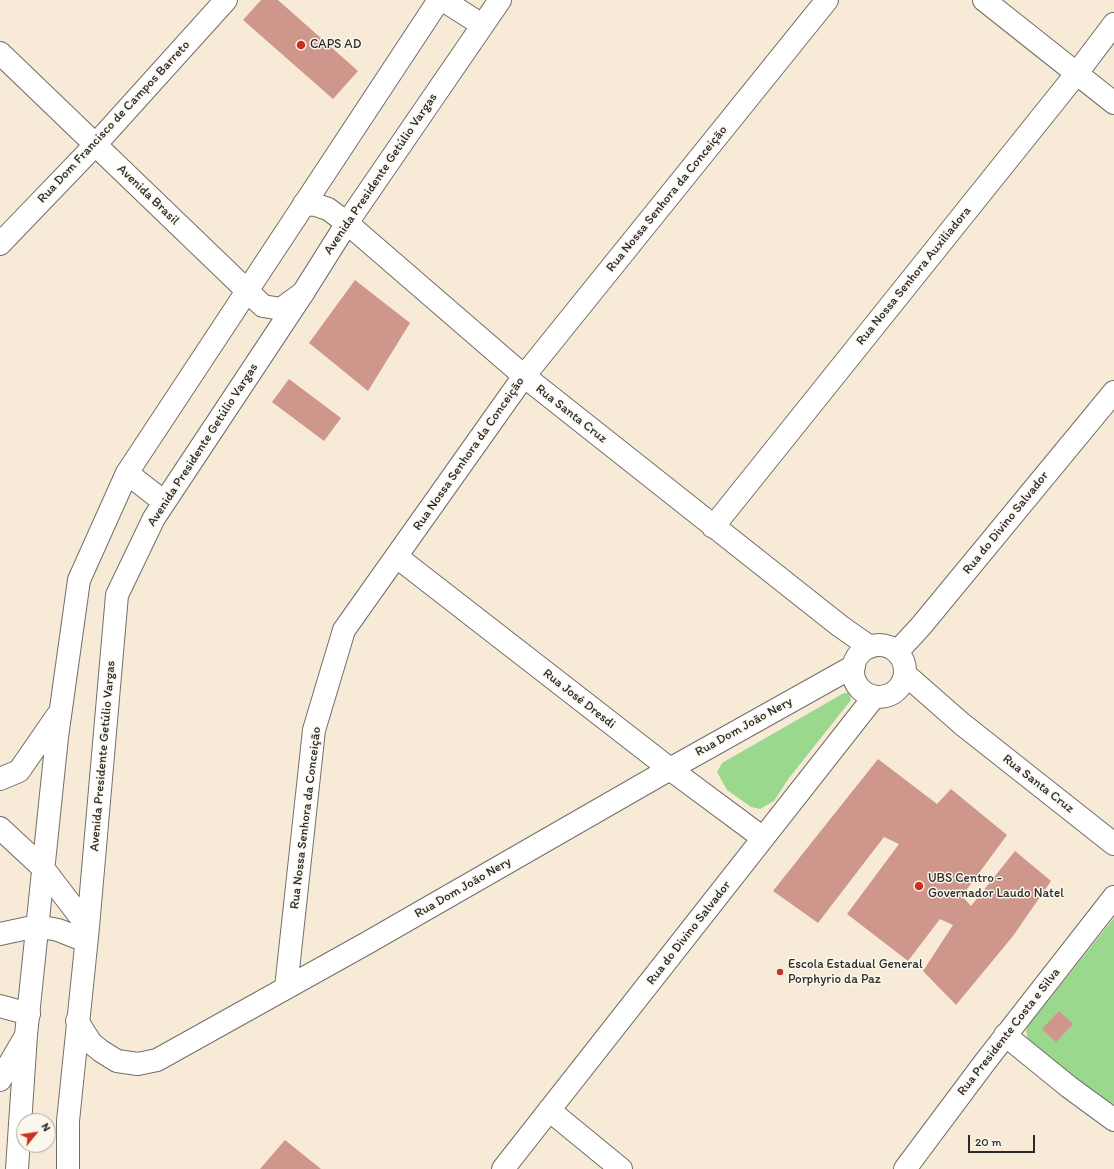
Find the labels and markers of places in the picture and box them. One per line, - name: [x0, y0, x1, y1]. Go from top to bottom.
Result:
- place label: CAPS AD: [310, 37, 361, 53]
- marker: CAPS AD: [295, 39, 307, 51]
- place label: UBS Centro - Governador Laudo Natel: [928, 871, 1064, 902]
- marker: UBS Centro - Governador Laudo Natel: [913, 880, 925, 892]
- place label: Escola Estadual General Porphyrio da Paz: [788, 957, 923, 988]
- marker: Escola Estadual General Porphyrio da Paz: [775, 967, 785, 977]

